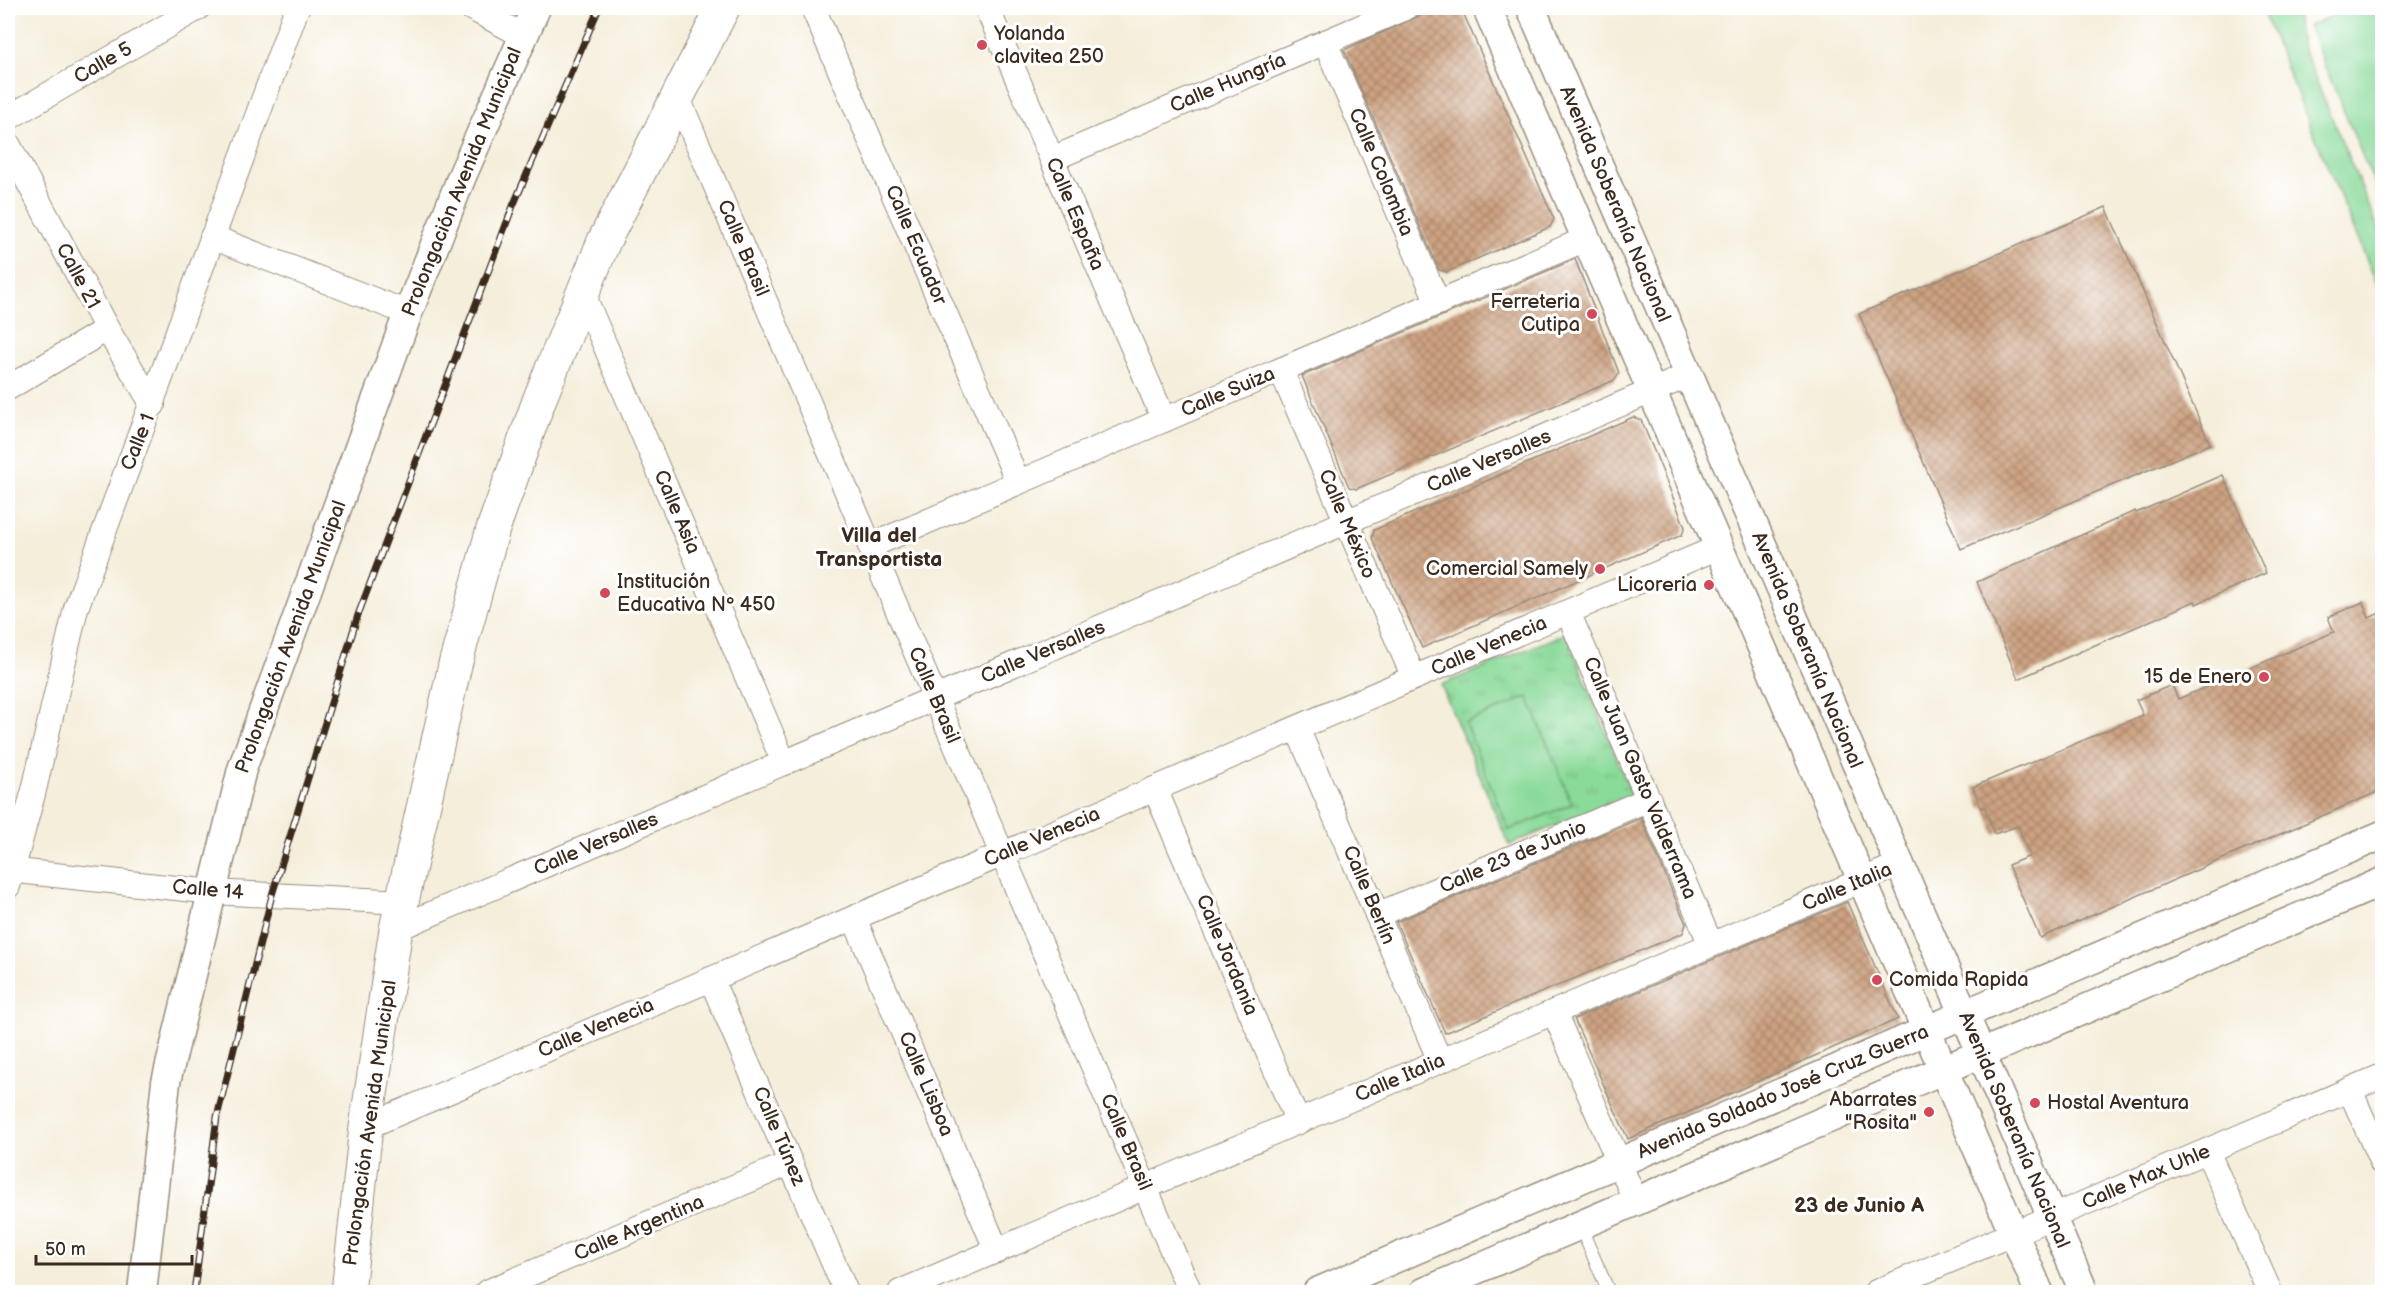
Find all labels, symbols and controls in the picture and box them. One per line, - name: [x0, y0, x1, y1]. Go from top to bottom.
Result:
- place label: Yolanda clavitea 250: [993, 22, 1104, 69]
- street label: Calle 5: [70, 37, 136, 89]
- marker: Yolanda clavitea 250: [975, 38, 989, 52]
- street label: Prolongación Avenida Municipal: [397, 44, 527, 320]
- street label: Calle Hungría: [1166, 48, 1290, 118]
- street label: Avenida Soberanía Nacional: [1554, 82, 1676, 326]
- street label: Calle Colombia: [1343, 104, 1419, 240]
- street label: Calle España: [1040, 154, 1110, 274]
- street label: Calle Ecuador: [880, 181, 952, 309]
- street label: Calle Brasil: [712, 196, 774, 300]
- street label: Calle 21: [51, 239, 105, 313]
- place label: Ferreteria Cutipa: [1490, 290, 1580, 337]
- marker: Ferreteria Cutipa: [1585, 307, 1599, 321]
- street label: Calle Suiza: [1177, 361, 1279, 423]
- street label: Calle 1: [116, 410, 160, 474]
- street label: Calle Versalles: [1423, 424, 1555, 498]
- street label: Calle Asia: [649, 466, 705, 558]
- street label: Calle México: [1313, 466, 1381, 582]
- street label: Prolongación Avenida Municipal: [230, 497, 352, 777]
- district label: Villa del Transportista: [816, 523, 942, 572]
- street label: Avenida Soberanía Nacional: [1746, 528, 1868, 772]
- place label: Comercial Samely: [1426, 557, 1588, 581]
- marker: Comercial Samely: [1593, 562, 1607, 576]
- place label: Institución Educativa Nº 450: [617, 570, 775, 617]
- place label: Licoreria: [1617, 573, 1697, 597]
- marker: Licoreria: [1702, 578, 1716, 592]
- marker: Institución Educativa Nº 450: [598, 586, 612, 600]
- street label: Calle Venecia: [1428, 611, 1550, 681]
- street label: Calle Versalles: [977, 615, 1109, 689]
- street label: Calle Brasil: [903, 643, 965, 747]
- street label: Calle Juan Gasto Valderrama: [1578, 653, 1702, 903]
- place label: 15 de Enero: [2144, 665, 2252, 689]
- marker: 15 de Enero: [2257, 670, 2271, 684]
- street label: Calle Venecia: [981, 802, 1103, 872]
- street label: Calle Versalles: [530, 807, 662, 881]
- street label: Calle 23 de Junio: [1436, 815, 1590, 899]
- street label: Calle Berlín: [1337, 842, 1401, 948]
- street label: Calle Italia: [1799, 857, 1895, 917]
- street label: Calle 14: [171, 875, 245, 905]
- street label: Calle Jordania: [1191, 891, 1263, 1019]
- place label: Comida Rapida: [1889, 968, 2029, 992]
- marker: Comida Rapida: [1870, 973, 1884, 987]
- street label: Prolongación Avenida Municipal: [338, 979, 402, 1267]
- street label: Calle Venecia: [535, 993, 657, 1063]
- street label: Avenida Soberanía Nacional: [1953, 1008, 2075, 1252]
- street label: Avenida Soldado José Cruz Guerra: [1634, 1020, 1932, 1164]
- street label: Calle Lisboa: [893, 1028, 959, 1140]
- street label: Calle Italia: [1352, 1048, 1448, 1108]
- street label: Calle Túnez: [747, 1083, 811, 1189]
- place label: Abarrates "Rosita": [1830, 1088, 1917, 1135]
- street label: Calle Brasil: [1095, 1090, 1157, 1194]
- place label: Hostal Aventura: [2047, 1091, 2189, 1115]
- marker: Hostal Aventura: [2028, 1096, 2042, 1110]
- marker: Abarrates "Rosita": [1922, 1105, 1936, 1119]
- street label: Calle Max Uhle: [2078, 1139, 2214, 1215]
- street label: Calle Argentina: [570, 1190, 708, 1266]
- district label: 23 de Junio A: [1794, 1193, 1924, 1218]
- scale bar: [36, 1228, 192, 1266]
- text: 50 m: [45, 1239, 86, 1260]

